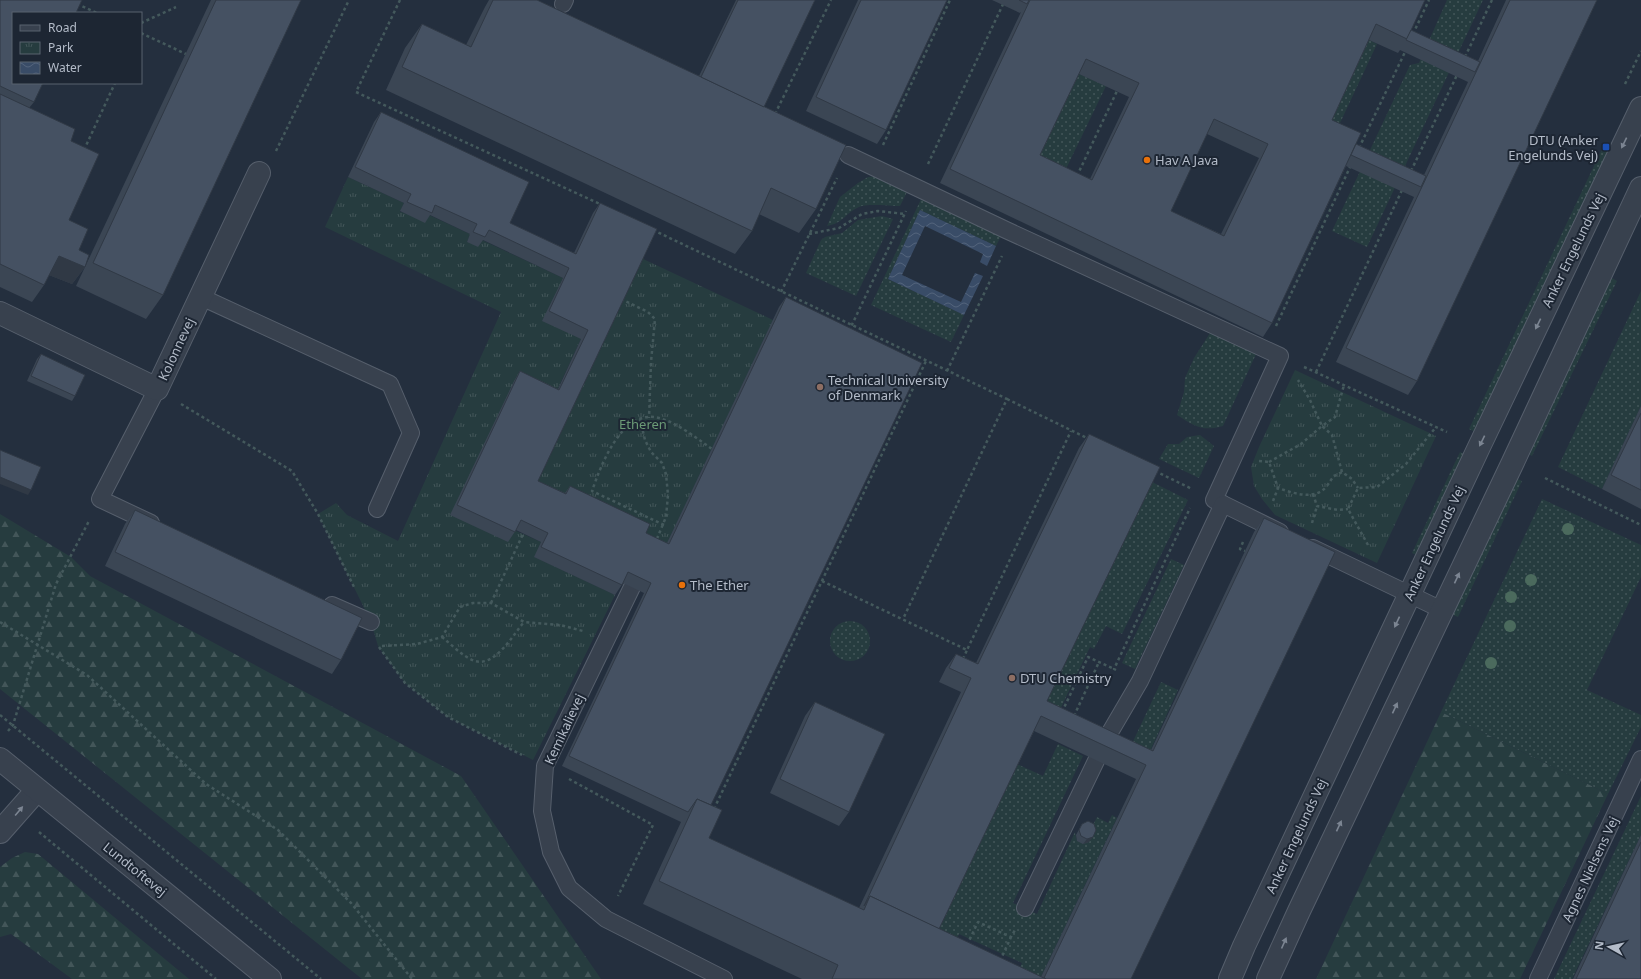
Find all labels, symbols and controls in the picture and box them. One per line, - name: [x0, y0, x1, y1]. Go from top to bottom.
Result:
- legend: [12, 12, 142, 84]
- text: Road: [48, 19, 77, 36]
- text: Park: [48, 39, 74, 56]
- text: Water: [48, 59, 82, 76]
- place label: DTU (Anker Engelunds Vej): [1508, 131, 1599, 164]
- one-way arrow: [1621, 138, 1627, 149]
- marker: DTU (Anker Engelunds Vej): [1601, 142, 1611, 152]
- place label: Hav A Java: [1155, 151, 1218, 169]
- marker: Hav A Java: [1142, 155, 1152, 165]
- street label: Anker Engelunds Vej: [1537, 190, 1609, 310]
- street label: Kolonnevej: [154, 315, 198, 383]
- one-way arrow: [1535, 318, 1541, 329]
- place label: Technical University of Denmark: [828, 371, 949, 404]
- marker: Technical University of Denmark: [815, 382, 825, 392]
- park label: Etheren: [619, 415, 667, 433]
- one-way arrow: [1479, 435, 1485, 447]
- street label: Anker Engelunds Vej: [1399, 482, 1469, 604]
- one-way arrow: [1454, 573, 1460, 584]
- place label: The Ether: [690, 576, 749, 594]
- marker: The Ether: [677, 580, 687, 590]
- one-way arrow: [1394, 616, 1400, 628]
- place label: DTU Chemistry: [1020, 669, 1112, 687]
- marker: DTU Chemistry: [1007, 673, 1017, 683]
- street label: Kemikalievej: [540, 691, 588, 767]
- one-way arrow: [1392, 703, 1398, 714]
- street label: Anker Engelunds Vej: [1261, 775, 1331, 897]
- one-way arrow: [15, 806, 24, 817]
- street label: Agnes Nielsens Vej: [1558, 813, 1622, 925]
- one-way arrow: [1336, 820, 1342, 831]
- street label: Lundtoftevej: [99, 838, 171, 900]
- north arrow: [1589, 927, 1629, 967]
- one-way arrow: [1281, 938, 1287, 949]
- text: N: [1591, 940, 1607, 951]

